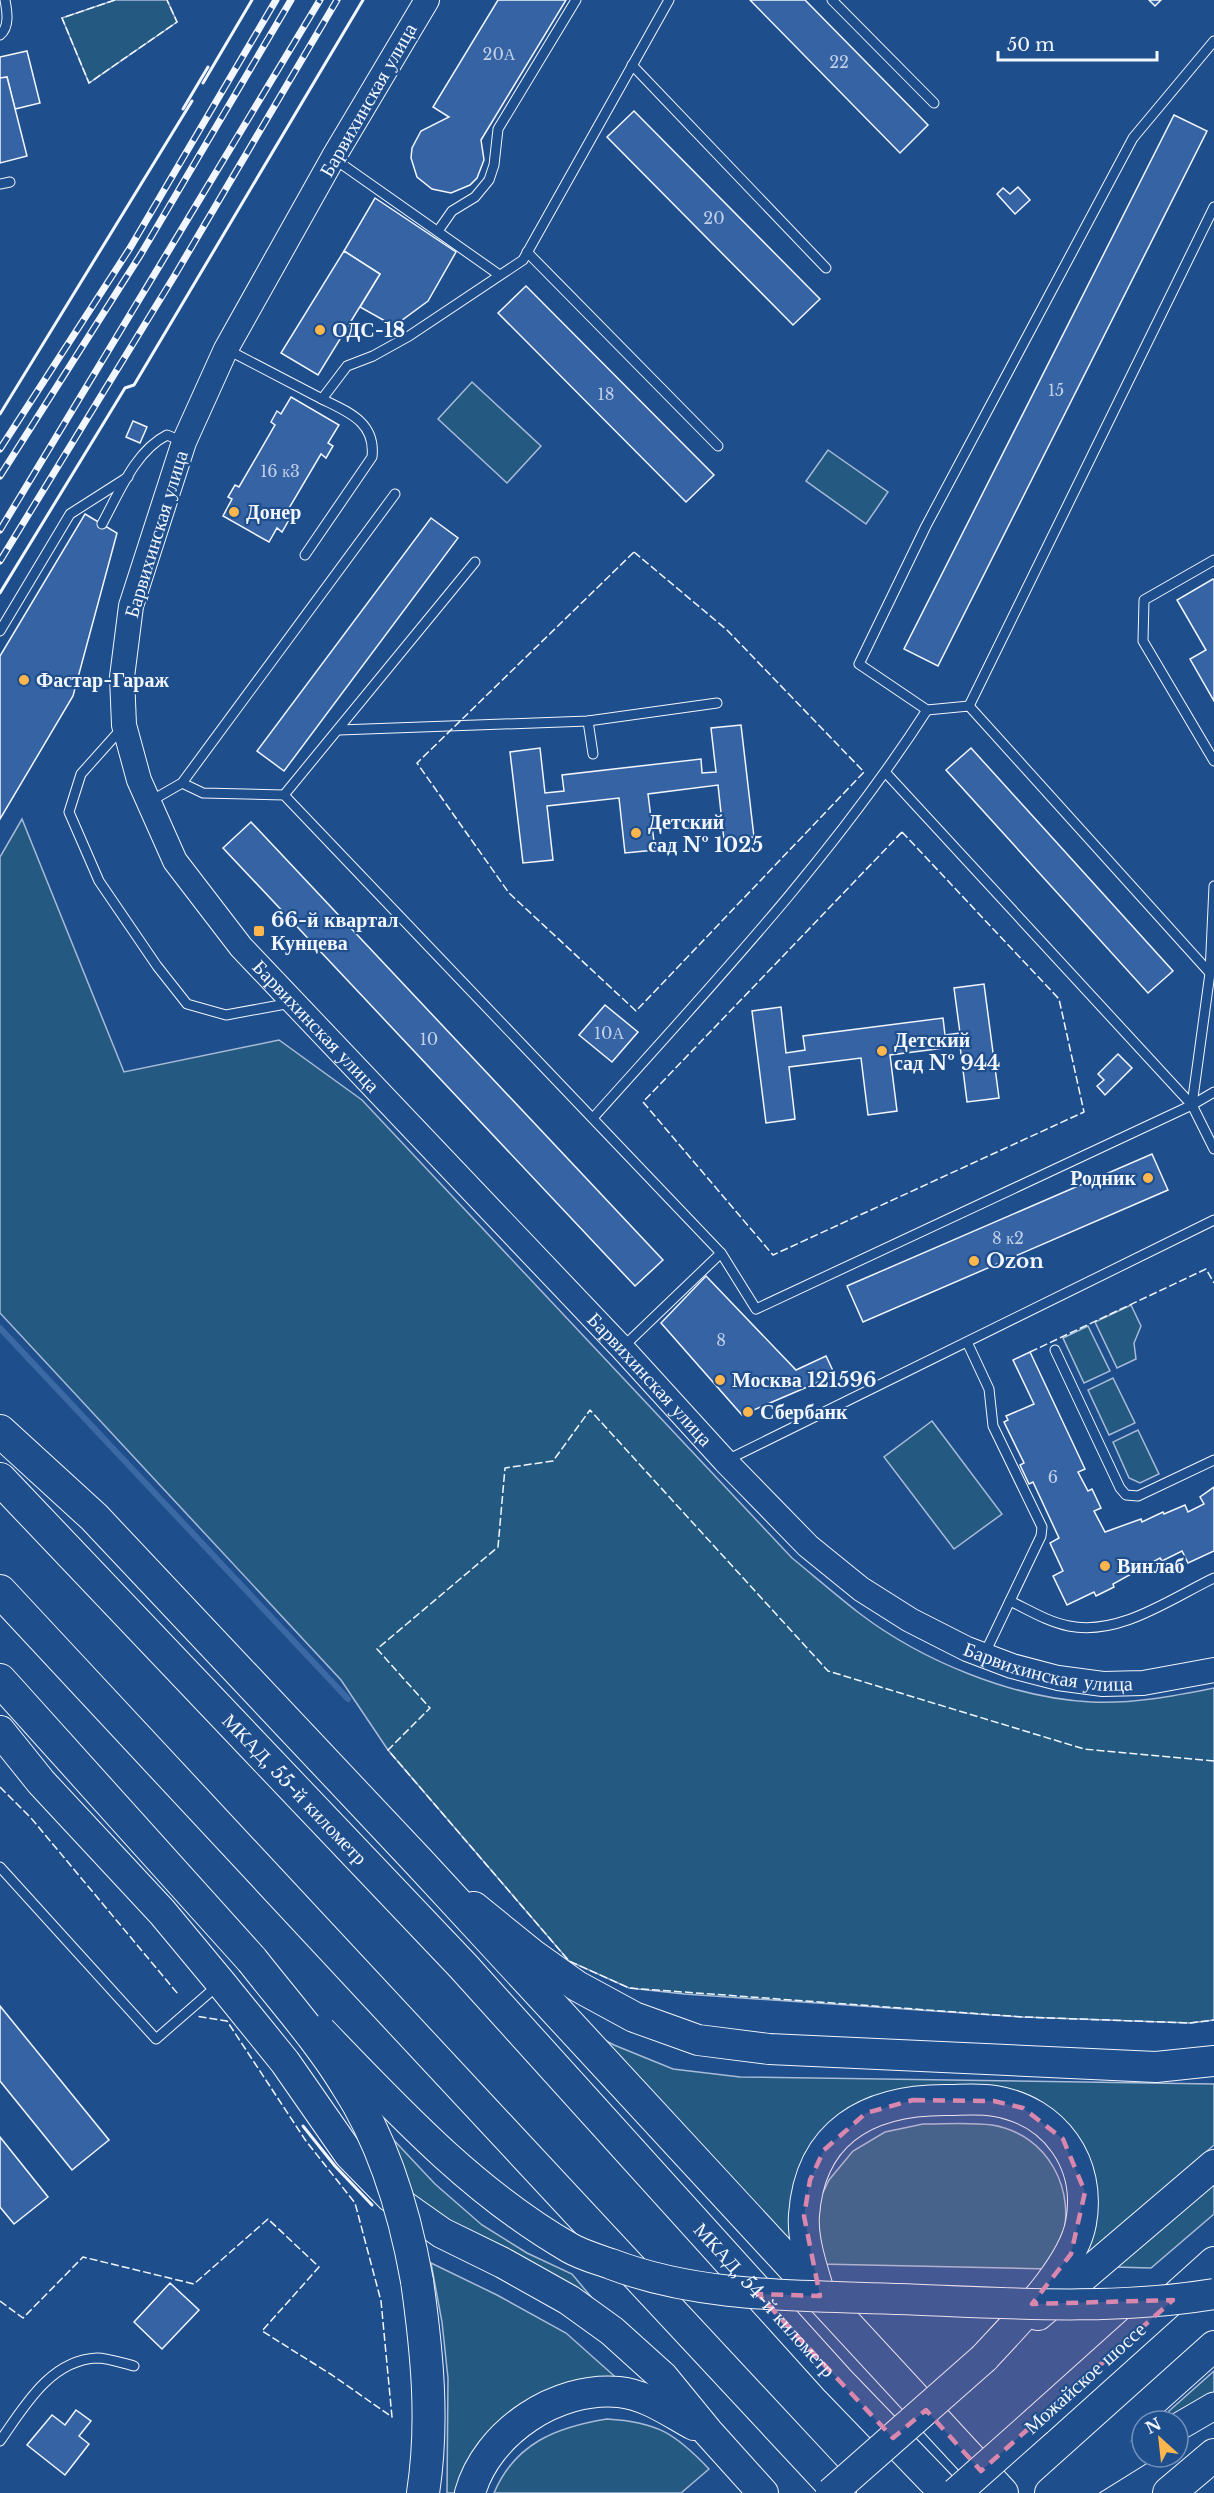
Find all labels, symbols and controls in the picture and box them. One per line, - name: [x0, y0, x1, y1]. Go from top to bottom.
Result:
- street label: Барвихинская улица: [314, 19, 422, 181]
- scale bar: [998, 24, 1157, 62]
- text: 50 m: [1007, 34, 1055, 56]
- house number: 20А: [483, 44, 516, 64]
- house number: 22: [829, 52, 849, 72]
- house number: 20: [703, 208, 725, 228]
- place label: ОДС-18: [332, 318, 405, 342]
- marker: ОДС-18: [313, 323, 327, 337]
- house number: 15: [1048, 380, 1064, 400]
- house number: 18: [598, 384, 614, 404]
- street label: Барвихинская улица: [119, 447, 193, 620]
- house number: 16 к3: [260, 461, 300, 481]
- place label: Донер: [246, 500, 301, 524]
- marker: Донер: [227, 505, 241, 519]
- place label: Фастар-Гараж: [36, 668, 169, 692]
- marker: Фастар-Гараж: [17, 673, 31, 687]
- place label: Детский сад № 1025: [648, 810, 763, 857]
- marker: Детский сад № 1025: [629, 826, 643, 840]
- place label: 66-й квартал Кунцева: [271, 908, 399, 955]
- marker: 66-й квартал Кунцева: [252, 924, 266, 938]
- street label: Барвихинская улица: [248, 955, 385, 1097]
- house number: 10А: [594, 1023, 624, 1043]
- place label: Детский сад № 944: [894, 1028, 1000, 1075]
- house number: 10: [420, 1029, 438, 1049]
- marker: Детский сад № 944: [875, 1044, 889, 1058]
- place label: Родник: [1070, 1166, 1136, 1190]
- marker: Родник: [1141, 1171, 1155, 1185]
- house number: 8 к2: [992, 1228, 1024, 1248]
- place label: Ozon: [986, 1249, 1044, 1273]
- marker: Ozon: [967, 1254, 981, 1268]
- street label: Барвихинская улица: [582, 1307, 718, 1451]
- house number: 8: [716, 1330, 726, 1350]
- place label: Москва 121596: [732, 1368, 876, 1392]
- marker: Москва 121596: [713, 1373, 727, 1387]
- place label: Сбербанк: [760, 1400, 848, 1424]
- marker: Сбербанк: [741, 1405, 755, 1419]
- house number: 6: [1048, 1467, 1058, 1487]
- place label: Винлаб: [1117, 1554, 1185, 1578]
- marker: Винлаб: [1098, 1559, 1112, 1573]
- street label: Барвихинская улица: [960, 1637, 1133, 1696]
- street label: МКАД, 55-й километр: [217, 1709, 372, 1870]
- street label: МКАД, 54-й километр: [689, 2218, 841, 2382]
- street label: Можайское шоссе: [1019, 2317, 1151, 2439]
- north arrow: [1130, 2409, 1190, 2469]
- text: N: [1142, 2413, 1164, 2438]

